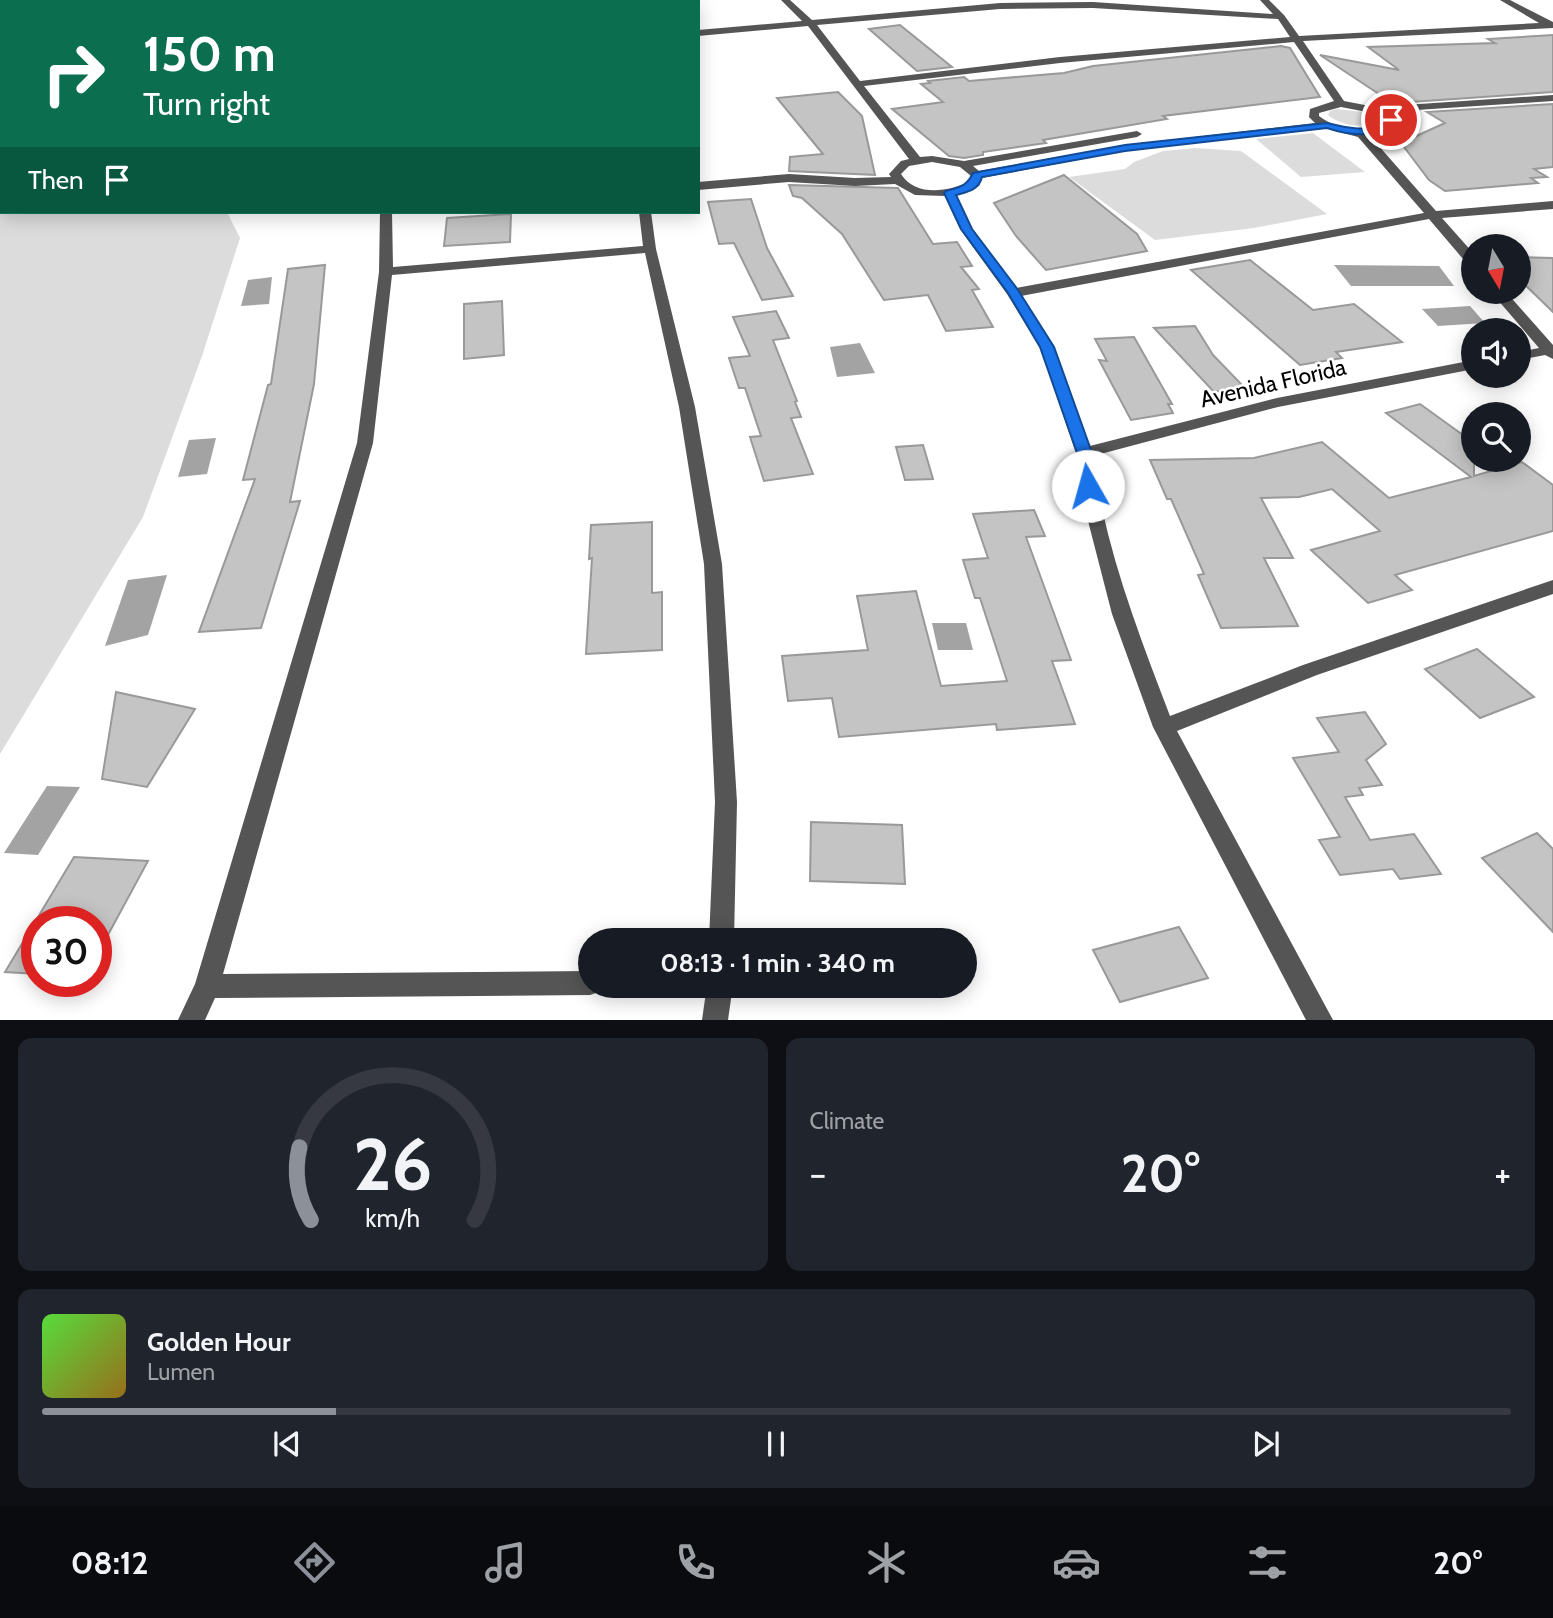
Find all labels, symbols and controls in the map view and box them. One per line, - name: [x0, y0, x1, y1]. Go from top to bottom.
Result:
- text: 150 m: [143, 24, 276, 83]
- icon: right: [28, 28, 119, 119]
- text: Turn right: [143, 84, 270, 123]
- pin: [1361, 90, 1421, 150]
- icon: arrive: [1372, 101, 1410, 139]
- icon: arrive: [98, 161, 136, 199]
- text: Then: [28, 164, 84, 196]
- north arrow: [1461, 234, 1531, 304]
- map controls: [1461, 234, 1531, 472]
- button: sound: [1461, 318, 1531, 388]
- street label: Avenida Florida: [1197, 353, 1349, 413]
- button: search: [1461, 402, 1531, 472]
- position arrow: [1051, 449, 1125, 523]
- speed limit sign: 30: [21, 906, 112, 997]
- text: 08:13 · 1 min · 340 m: [660, 947, 895, 979]
- text: Climate: [810, 1107, 884, 1135]
- text: 26: [353, 1121, 432, 1209]
- text: 20°: [1121, 1142, 1200, 1205]
- text: −: [810, 1150, 826, 1197]
- text: +: [1494, 1150, 1511, 1197]
- text: km/h: [365, 1203, 420, 1233]
- text: Golden Hour: [147, 1326, 290, 1358]
- text: Lumen: [147, 1358, 215, 1386]
- icon: previous: [268, 1425, 306, 1463]
- icon: pause: [757, 1425, 795, 1463]
- icon: next: [1247, 1425, 1285, 1463]
- icon: directions: [290, 1538, 339, 1587]
- icon: music: [481, 1538, 530, 1587]
- icon: phone: [671, 1538, 720, 1587]
- icon: climate: [862, 1538, 911, 1587]
- icon: car: [1052, 1538, 1101, 1587]
- icon: filters: [1243, 1538, 1292, 1587]
- text: 08:12: [71, 1543, 149, 1582]
- text: 20°: [1433, 1543, 1482, 1582]

